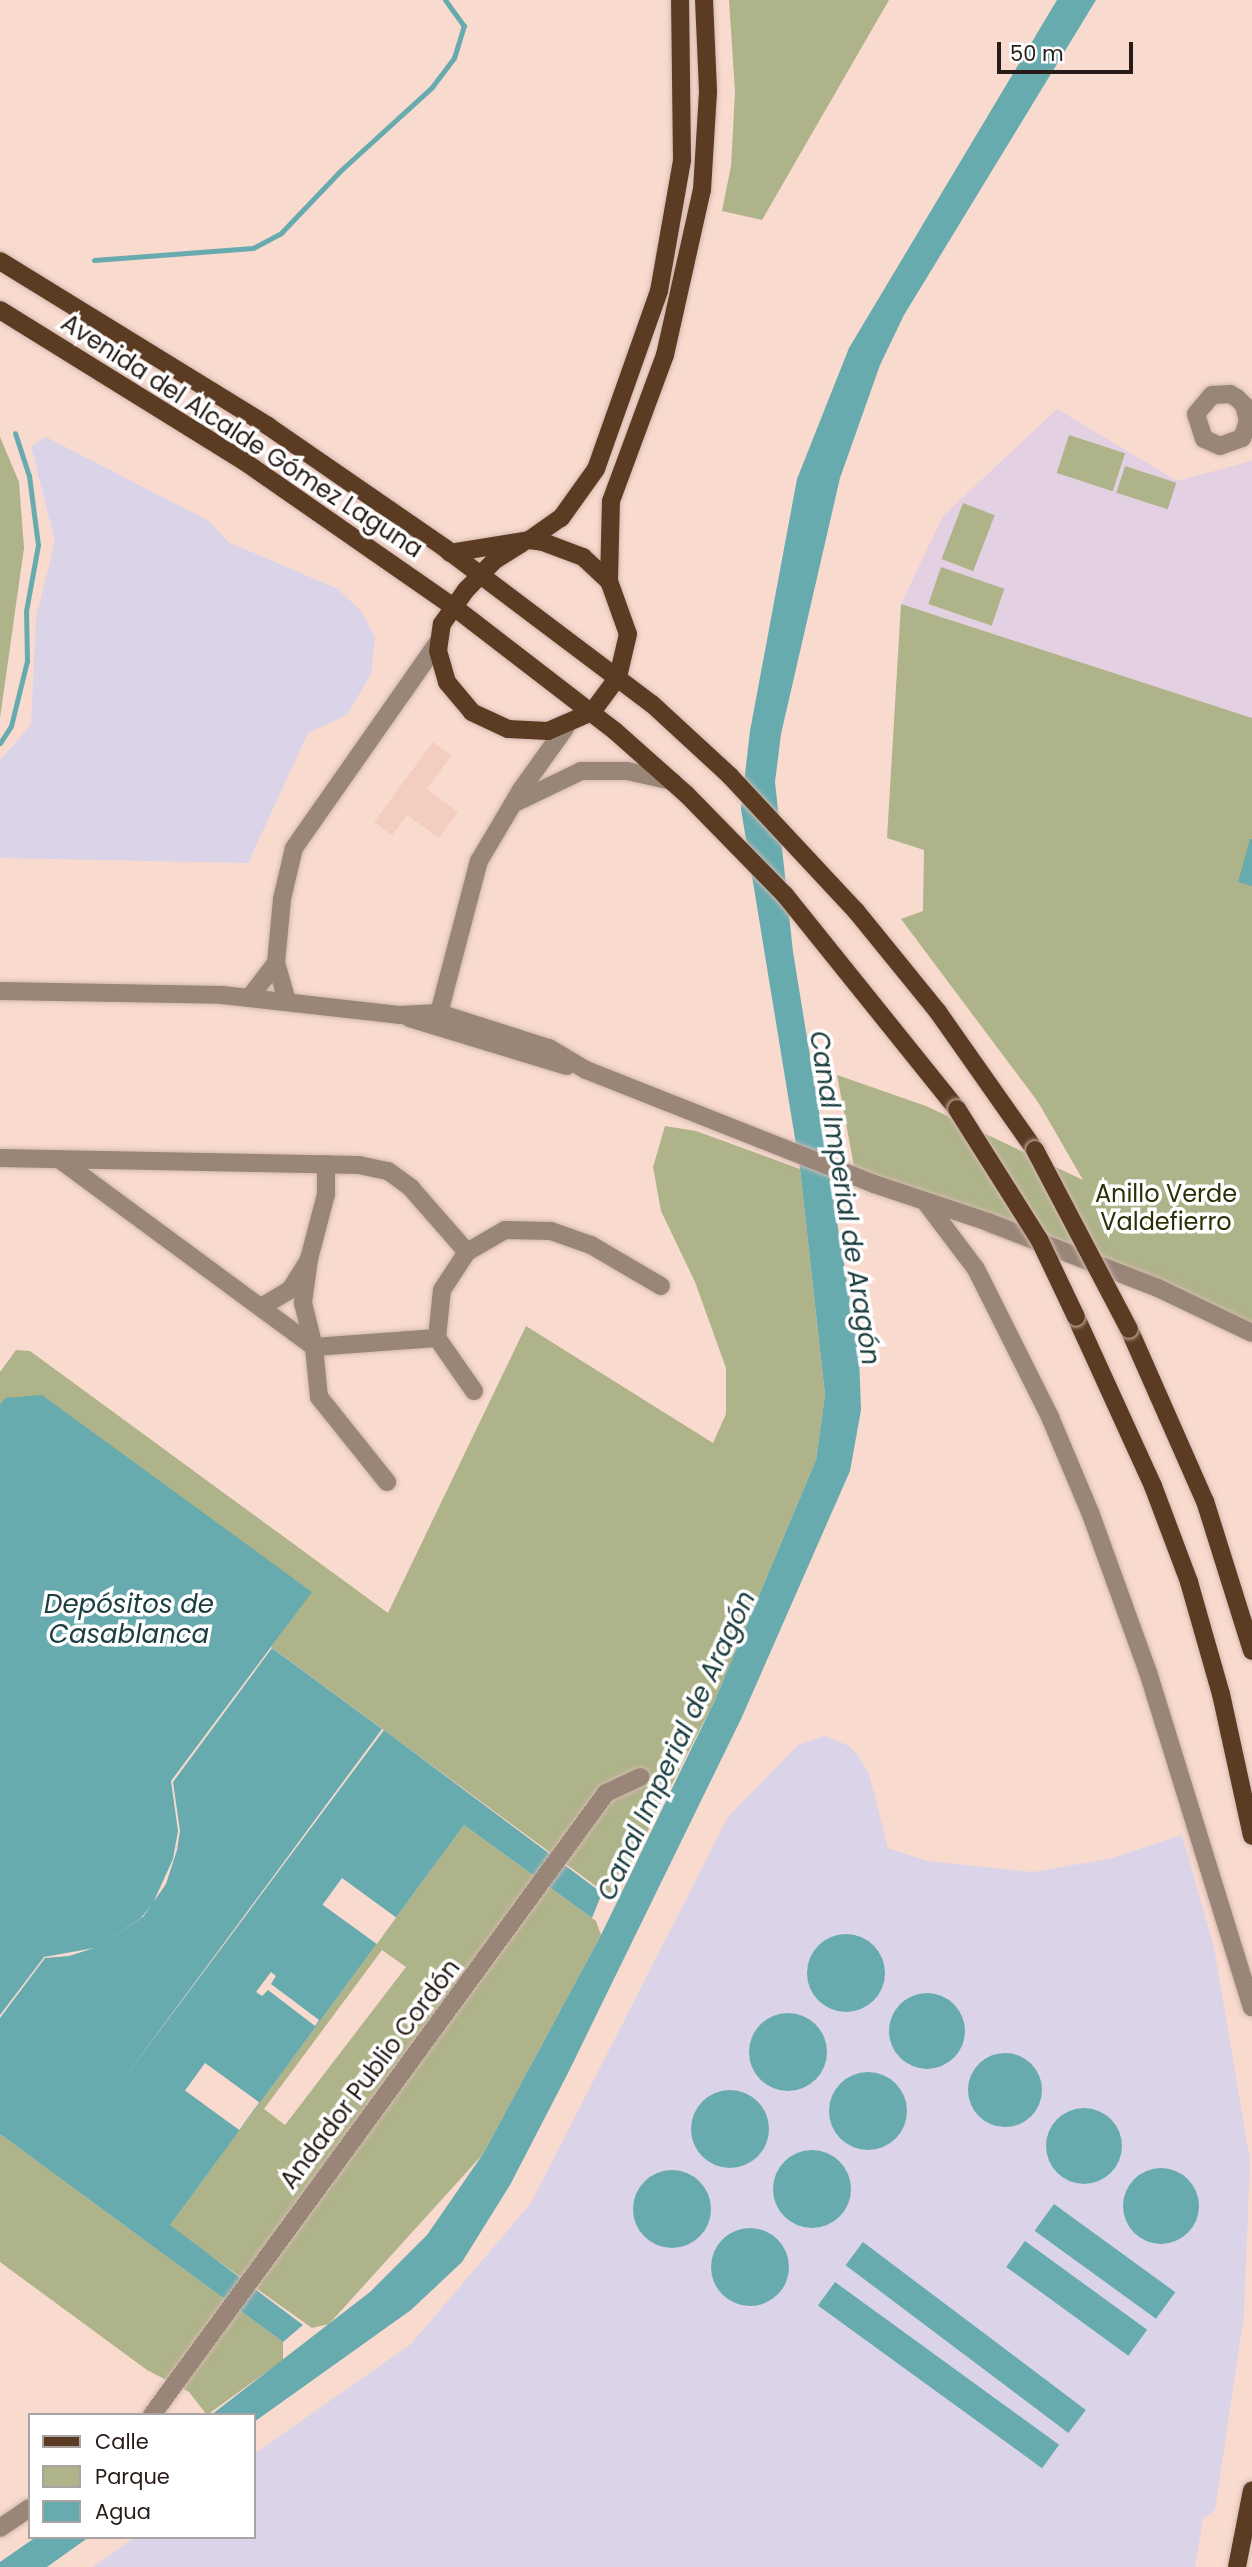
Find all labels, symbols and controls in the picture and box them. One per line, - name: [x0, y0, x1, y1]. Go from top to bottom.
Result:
- scale bar: [1000, 28, 1136, 72]
- text: 50 m: [1010, 39, 1064, 68]
- street label: Avenida del Alcalde Gómez Laguna: [56, 308, 428, 564]
- water label: Canal Imperial de Aragón: [802, 1029, 886, 1367]
- park label: Anillo Verde Valdefierro: [1095, 1180, 1237, 1236]
- water label: Canal Imperial de Aragón: [591, 1586, 763, 1906]
- water label: Depósitos de Casablanca: [44, 1589, 214, 1650]
- street label: Andador Publio Cordón: [274, 1954, 466, 2194]
- legend: [28, 2413, 256, 2539]
- text: Calle: [95, 2427, 149, 2456]
- text: Parque: [95, 2462, 170, 2491]
- text: Agua: [95, 2497, 151, 2526]

